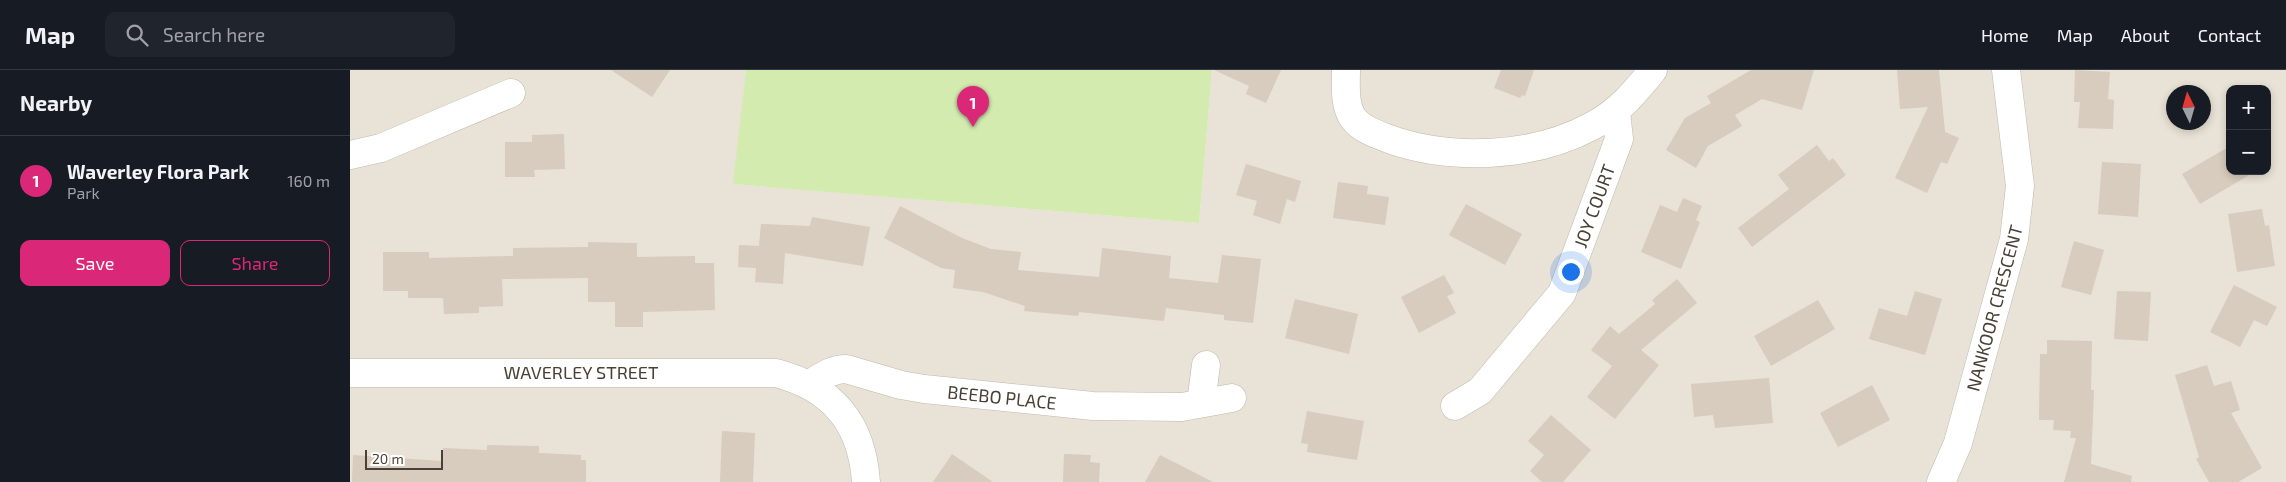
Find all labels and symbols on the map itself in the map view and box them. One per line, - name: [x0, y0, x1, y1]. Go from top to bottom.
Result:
- north arrow: [2166, 85, 2211, 130]
- pin: 1: [957, 86, 989, 127]
- street label: JOY COURT: [1569, 161, 1619, 251]
- street label: NANKOOR CRESCENT: [1961, 222, 2027, 393]
- your location: [1558, 259, 1584, 285]
- street label: WAVERLEY STREET: [504, 361, 659, 383]
- street label: BEEBO PLACE: [946, 380, 1058, 414]
- scale bar: [365, 447, 442, 470]

